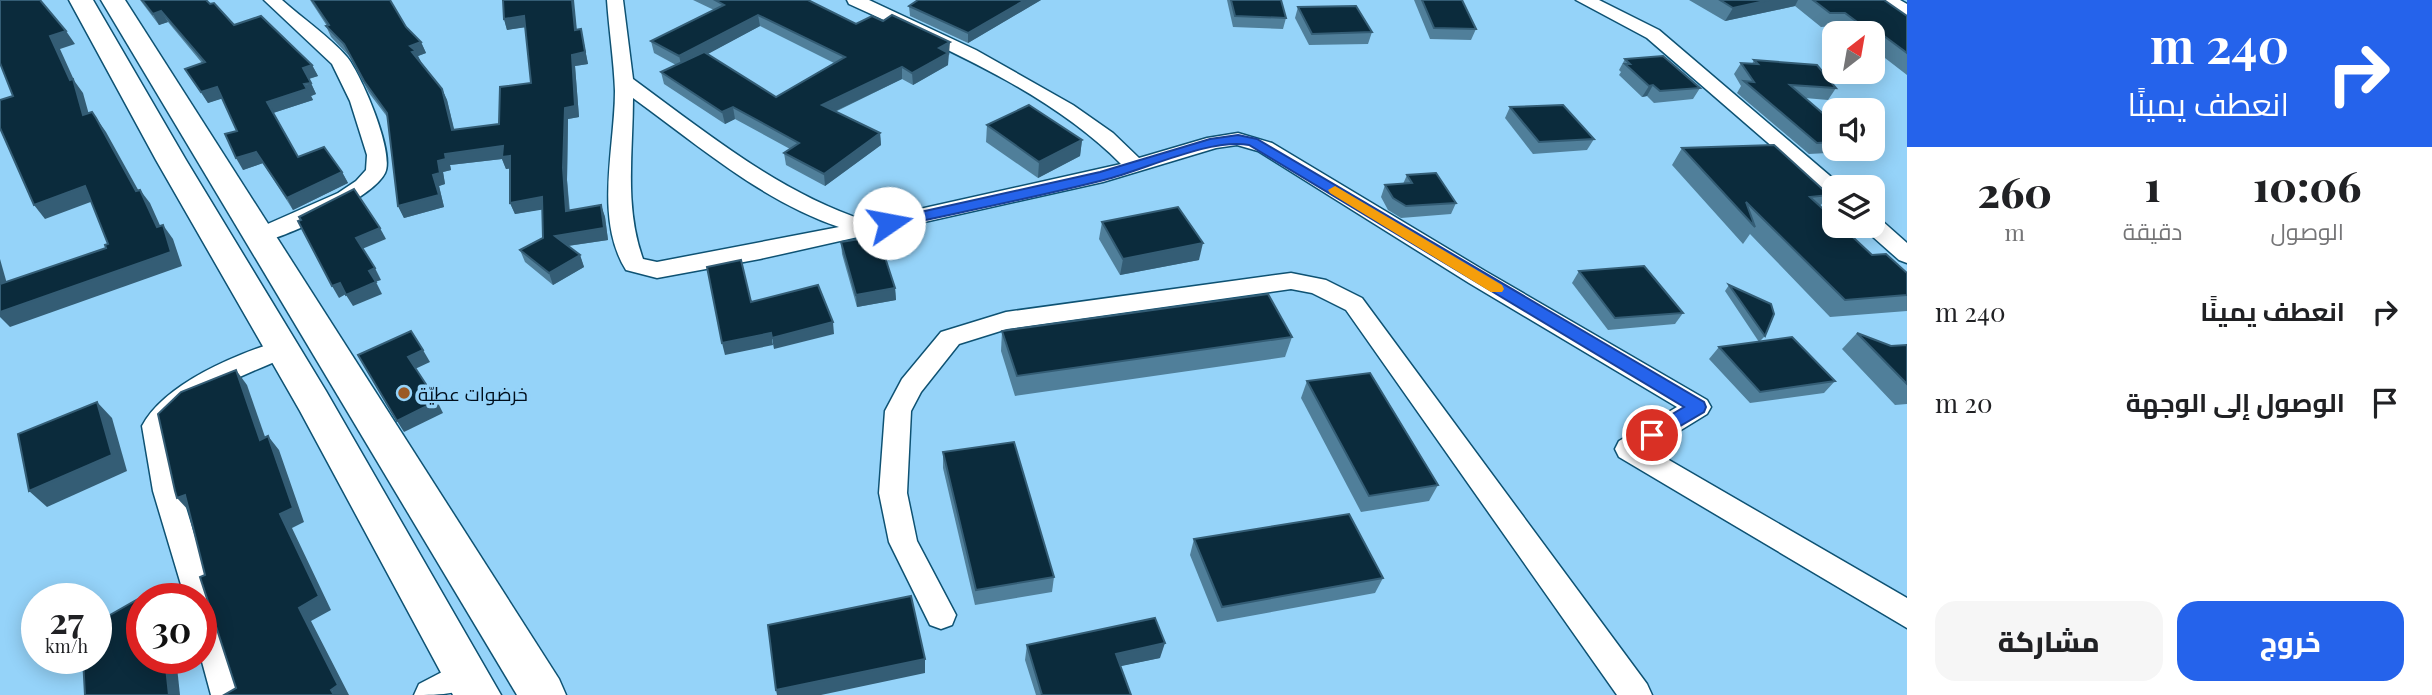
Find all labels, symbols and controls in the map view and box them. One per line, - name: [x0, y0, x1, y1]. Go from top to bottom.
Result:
- text: 240 m: [2150, 11, 2289, 76]
- north arrow: [1822, 21, 1885, 84]
- map controls: [1822, 21, 1885, 238]
- icon: right: [2313, 28, 2404, 119]
- text: انعطف يمينًا: [2127, 81, 2289, 124]
- button: sound: [1822, 98, 1885, 161]
- text: 1: [2144, 157, 2161, 213]
- text: 10:06: [2253, 157, 2361, 213]
- text: 260: [1978, 163, 2052, 219]
- button: layers: [1822, 175, 1885, 238]
- position arrow: [852, 186, 926, 260]
- text: دقيقة: [2123, 215, 2182, 246]
- text: الوصول: [2271, 215, 2344, 246]
- text: m: [2005, 216, 2025, 247]
- text: انعطف يمينًا: [2200, 293, 2345, 328]
- icon: right: [2366, 293, 2404, 331]
- text: 240 m: [1935, 294, 2005, 329]
- place label: خرضوات عطيّة: [418, 380, 528, 406]
- text: الوصول إلى الوجهة: [2126, 384, 2345, 419]
- icon: arrive: [2366, 384, 2404, 422]
- marker: خرضوات عطيّة: [396, 385, 412, 401]
- text: 20 m: [1935, 385, 1993, 420]
- pin: [1622, 405, 1682, 465]
- icon: arrive: [1633, 416, 1671, 454]
- speed limit sign: 30: [126, 583, 217, 674]
- text: 27: [49, 596, 84, 643]
- button: مشاركة: [1935, 601, 2163, 681]
- button: خروج: [2177, 601, 2404, 681]
- text: km/h: [45, 634, 88, 658]

